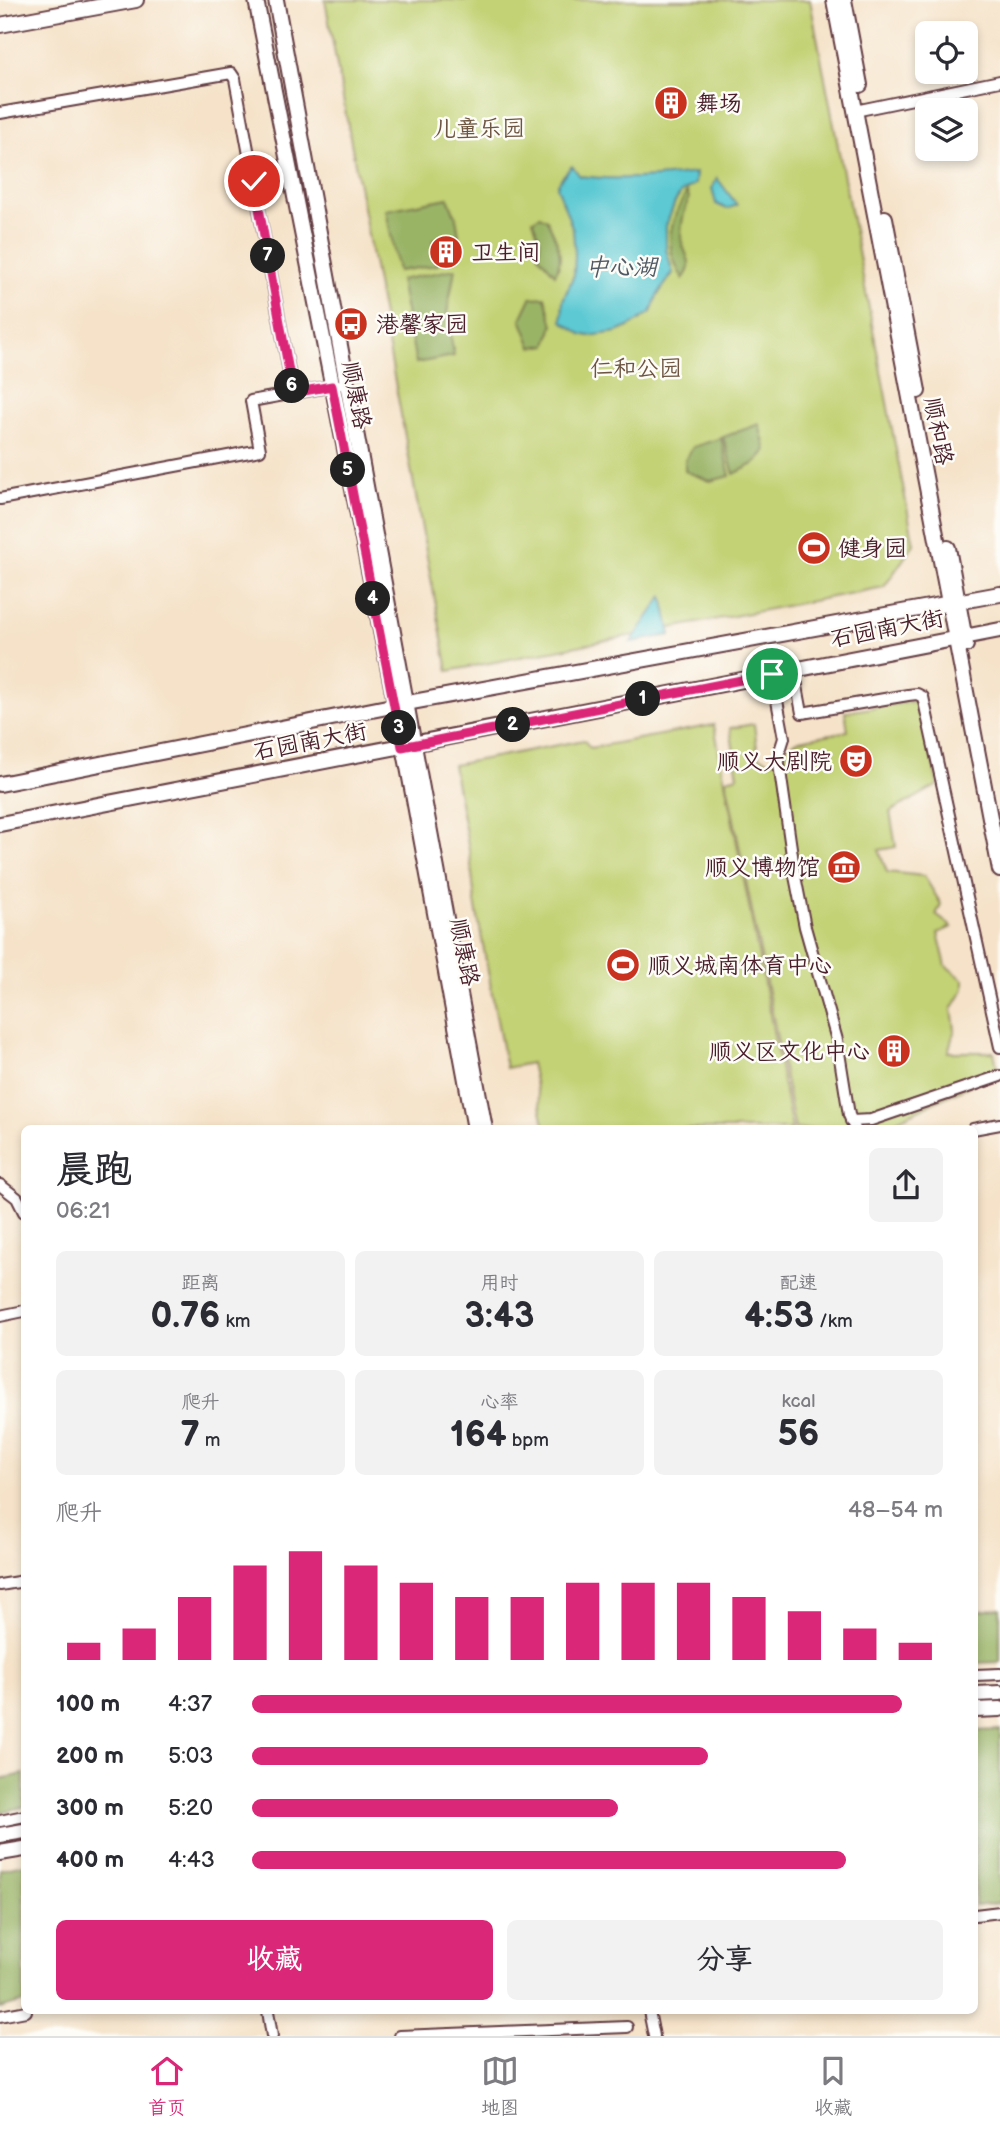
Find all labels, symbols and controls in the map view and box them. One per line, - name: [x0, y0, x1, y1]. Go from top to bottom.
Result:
- map controls: [915, 21, 978, 161]
- button: locate: [915, 21, 978, 84]
- building icon: 舞场: [652, 84, 690, 122]
- place label: 舞场: [696, 90, 742, 118]
- button: layers: [915, 98, 978, 161]
- park label: 儿童乐园: [433, 115, 525, 143]
- pin: [224, 151, 284, 211]
- icon: check: [235, 162, 273, 200]
- building icon: 卫生间: [427, 233, 465, 271]
- pin: 7: [250, 238, 286, 274]
- place label: 卫生间: [471, 239, 540, 267]
- text: 7: [262, 244, 273, 267]
- water label: 中心湖: [585, 253, 660, 282]
- bus stop icon: 港馨家园: [332, 305, 370, 343]
- place label: 港馨家园: [376, 311, 468, 339]
- park label: 仁和公园: [590, 355, 682, 383]
- street label: 顺康路: [336, 359, 376, 432]
- pin: 6: [274, 368, 310, 404]
- text: 6: [286, 374, 297, 397]
- street label: 顺和路: [918, 395, 958, 468]
- pin: 5: [330, 452, 366, 488]
- text: 5: [342, 458, 353, 481]
- sports icon: 健身园: [795, 529, 833, 567]
- place label: 健身园: [838, 535, 907, 563]
- pin: 4: [356, 582, 390, 616]
- text: 4: [367, 587, 378, 610]
- street label: 石园南大街: [828, 604, 946, 654]
- pin: [742, 644, 802, 704]
- icon: arrive: [753, 655, 791, 693]
- pin: 1: [626, 682, 660, 716]
- text: 1: [639, 687, 647, 710]
- pin: 2: [496, 708, 530, 742]
- pin: 3: [382, 710, 416, 746]
- text: 2: [507, 713, 518, 736]
- text: 3: [393, 716, 404, 739]
- street label: 石园南大街: [251, 717, 369, 767]
- theatre icon: 顺义大剧院: [837, 742, 875, 780]
- place label: 顺义大剧院: [717, 748, 832, 776]
- museum icon: 顺义博物馆: [825, 848, 863, 886]
- place label: 顺义博物馆: [705, 854, 820, 882]
- street label: 顺康路: [444, 916, 484, 989]
- sports icon: 顺义城南体育中心: [604, 946, 642, 984]
- place label: 顺义城南体育中心: [648, 952, 832, 980]
- building icon: 顺义区文化中心: [875, 1032, 913, 1070]
- place label: 顺义区文化中心: [709, 1038, 870, 1066]
- text: 晨跑: [56, 1148, 132, 1193]
- button: share: [869, 1148, 943, 1222]
- text: 06:21: [56, 1197, 110, 1225]
- text: 距离: [181, 1272, 220, 1295]
- text: 用时: [480, 1272, 519, 1295]
- text: 配速: [779, 1272, 818, 1295]
- text: 0.76: [151, 1295, 220, 1338]
- text: 3:43: [465, 1295, 534, 1338]
- text: 4:53: [744, 1295, 814, 1338]
- text: km: [220, 1310, 250, 1333]
- text: /km: [814, 1310, 853, 1333]
- text: kcal: [781, 1390, 816, 1413]
- text: 爬升: [181, 1391, 220, 1414]
- text: 心率: [480, 1391, 519, 1414]
- text: 56: [778, 1413, 819, 1456]
- text: 7: [180, 1414, 200, 1457]
- text: 164: [450, 1414, 507, 1457]
- text: m: [200, 1429, 221, 1452]
- text: bpm: [507, 1429, 549, 1452]
- text: 48–54 m: [848, 1496, 943, 1524]
- text: 爬升: [56, 1499, 102, 1527]
- text: 100 m: [56, 1690, 120, 1718]
- text: 4:37: [168, 1690, 212, 1718]
- text: 200 m: [56, 1742, 124, 1770]
- text: 5:03: [168, 1742, 214, 1770]
- text: 300 m: [56, 1794, 124, 1822]
- text: 5:20: [168, 1794, 213, 1822]
- text: 400 m: [56, 1846, 124, 1874]
- text: 4:43: [168, 1846, 215, 1874]
- button: 收藏: [56, 1920, 493, 2000]
- button: 分享: [507, 1920, 943, 2000]
- tab: 首页: [148, 2052, 186, 2120]
- tab: 地图: [481, 2052, 519, 2120]
- tab: 收藏: [814, 2052, 852, 2120]

